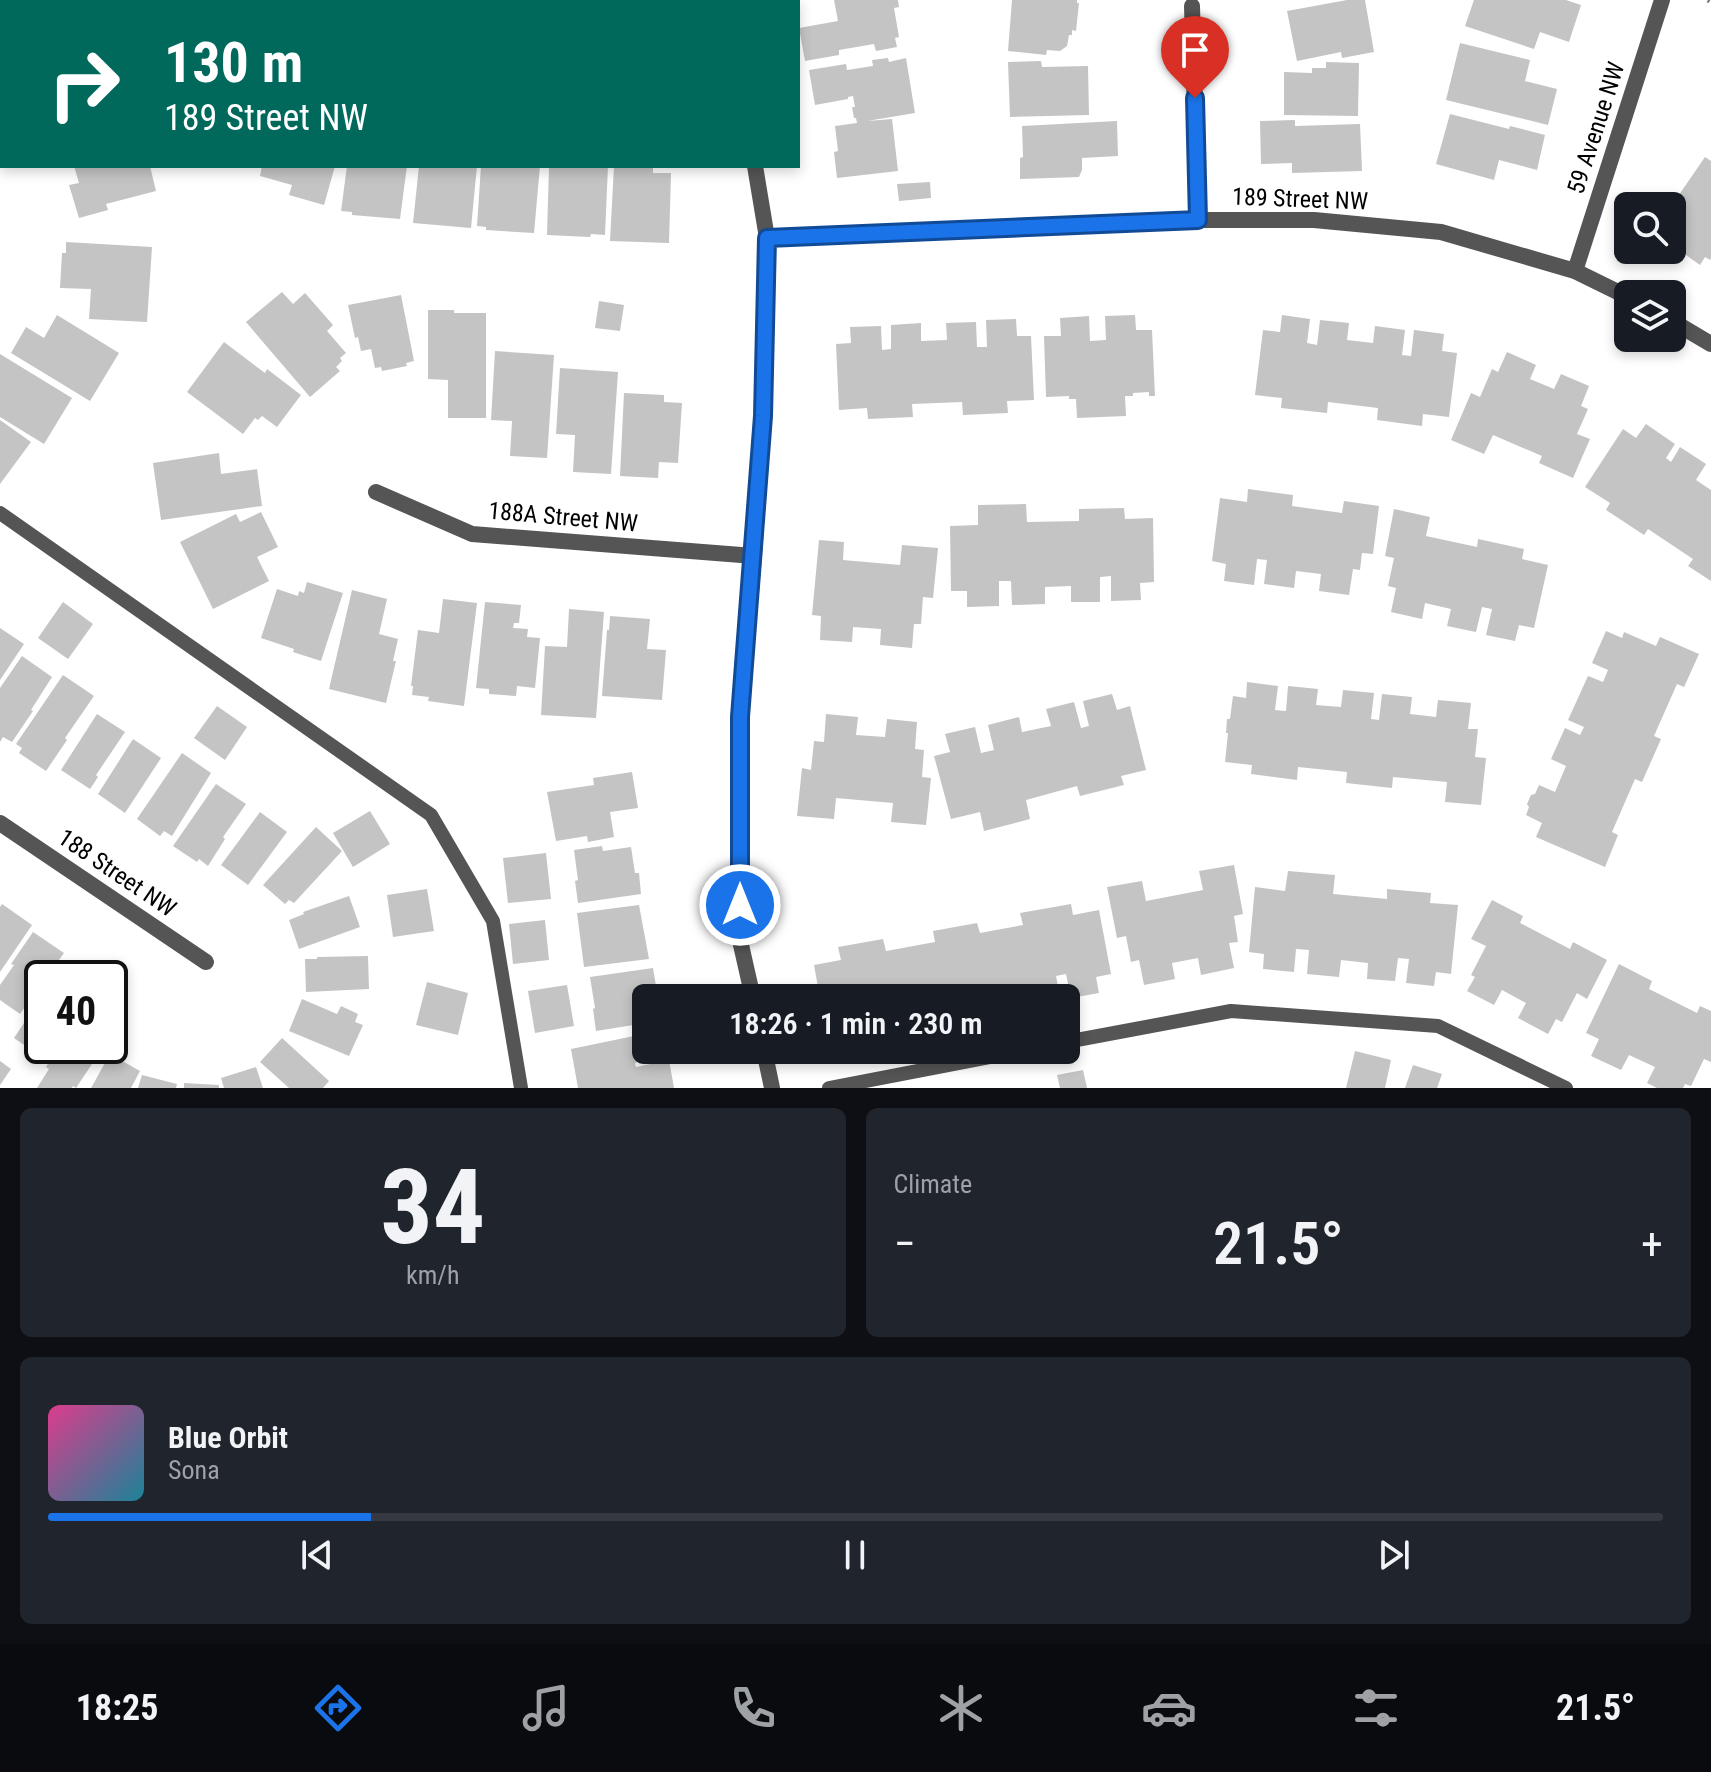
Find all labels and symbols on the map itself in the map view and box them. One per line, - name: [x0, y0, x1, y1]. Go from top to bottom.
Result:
- pin: [1161, 16, 1229, 98]
- street label: 59 Avenue NW: [1562, 59, 1630, 197]
- street label: 189 Street NW: [1232, 183, 1368, 215]
- street label: 188A Street NW: [487, 497, 639, 537]
- street label: 188 Street NW: [53, 823, 181, 923]
- position arrow: [698, 863, 782, 947]
- speed limit sign: 40: [24, 960, 128, 1064]

